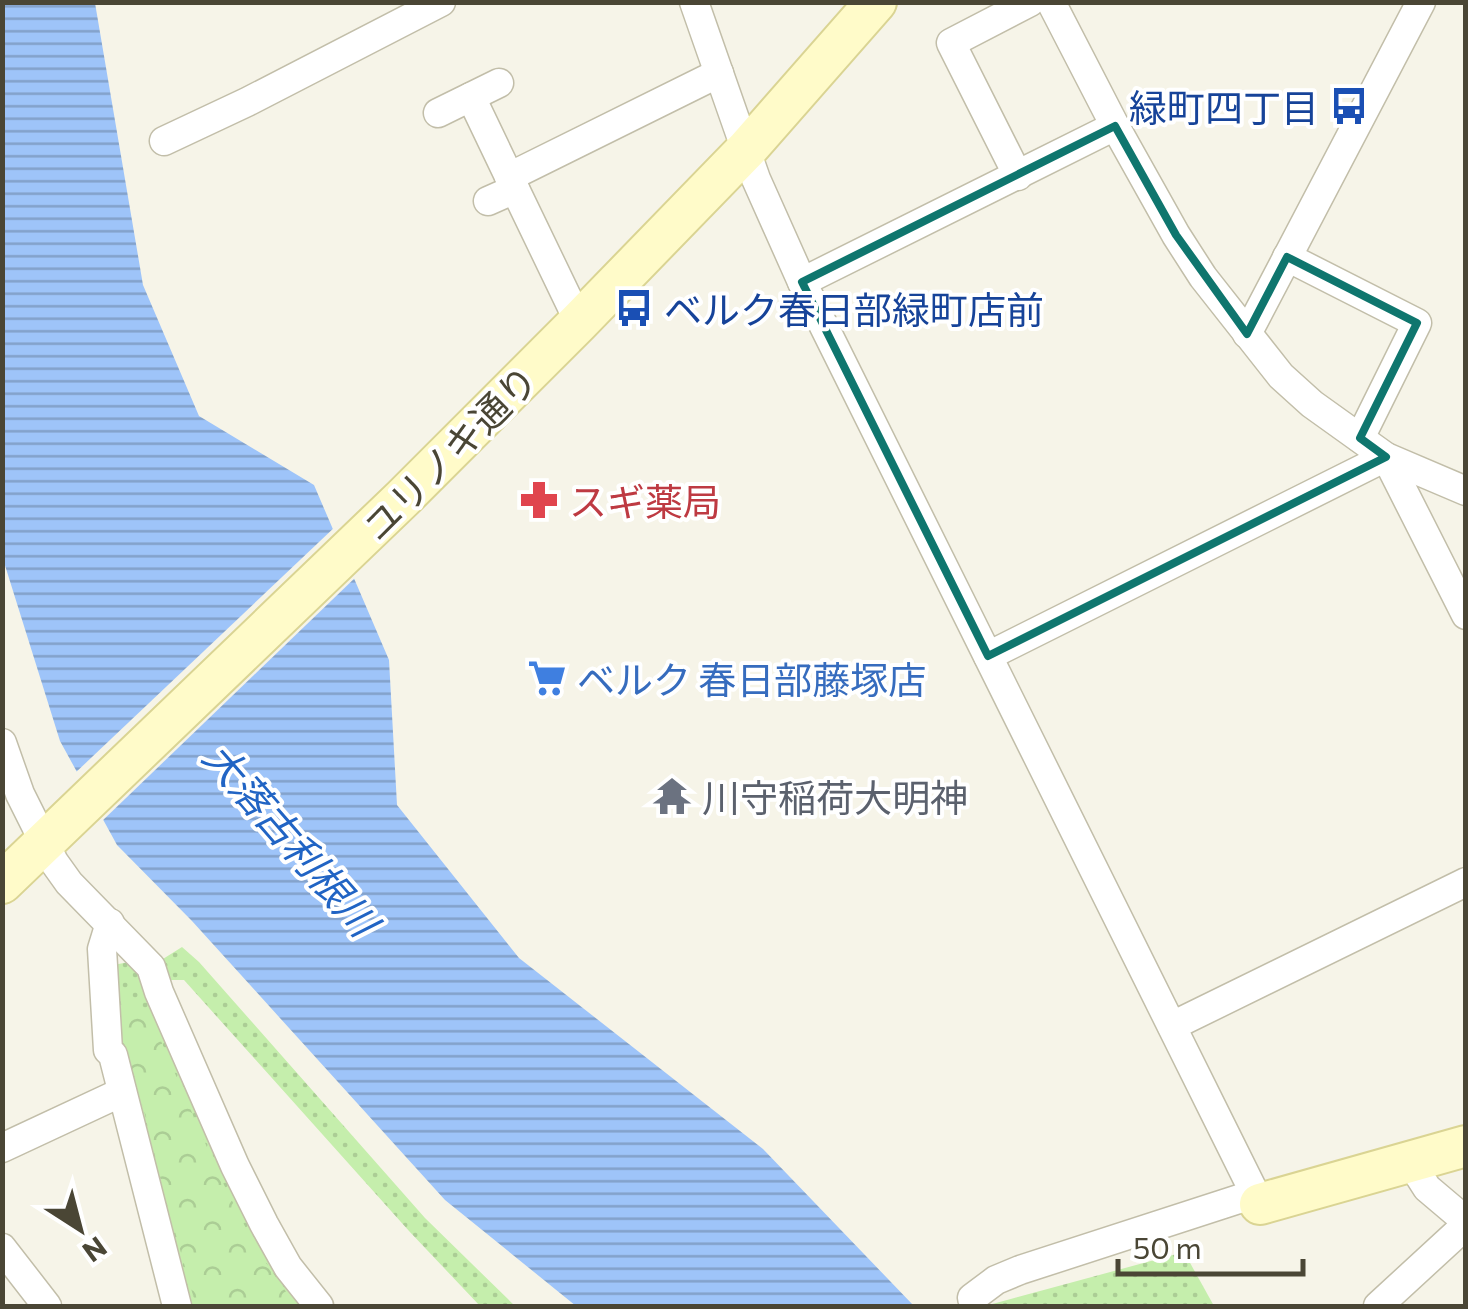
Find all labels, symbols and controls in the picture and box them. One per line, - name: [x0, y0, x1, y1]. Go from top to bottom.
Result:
- place label: 緑町四丁目: [1129, 83, 1319, 130]
- bus stop icon: 緑町四丁目: [1328, 85, 1370, 127]
- place label: ベルク春日部緑町店前: [664, 285, 1044, 332]
- bus stop icon: ベルク春日部緑町店前: [613, 287, 655, 329]
- street label: ユリノキ通り: [352, 355, 546, 549]
- place label: スギ薬局: [569, 477, 721, 524]
- pharmacy icon: スギ薬局: [518, 479, 560, 521]
- place label: ベルク 春日部藤塚店: [577, 655, 926, 702]
- supermarket icon: ベルク 春日部藤塚店: [526, 657, 568, 699]
- water label: 大落古利根川: [195, 731, 392, 948]
- place label: 川守稲荷大明神: [702, 773, 968, 820]
- temple icon: 川守稲荷大明神: [651, 775, 693, 817]
- north arrow: [30, 1179, 130, 1279]
- scale bar: [1118, 1214, 1303, 1276]
- text: 50 m: [1133, 1228, 1202, 1265]
- text: N: [77, 1230, 114, 1270]

